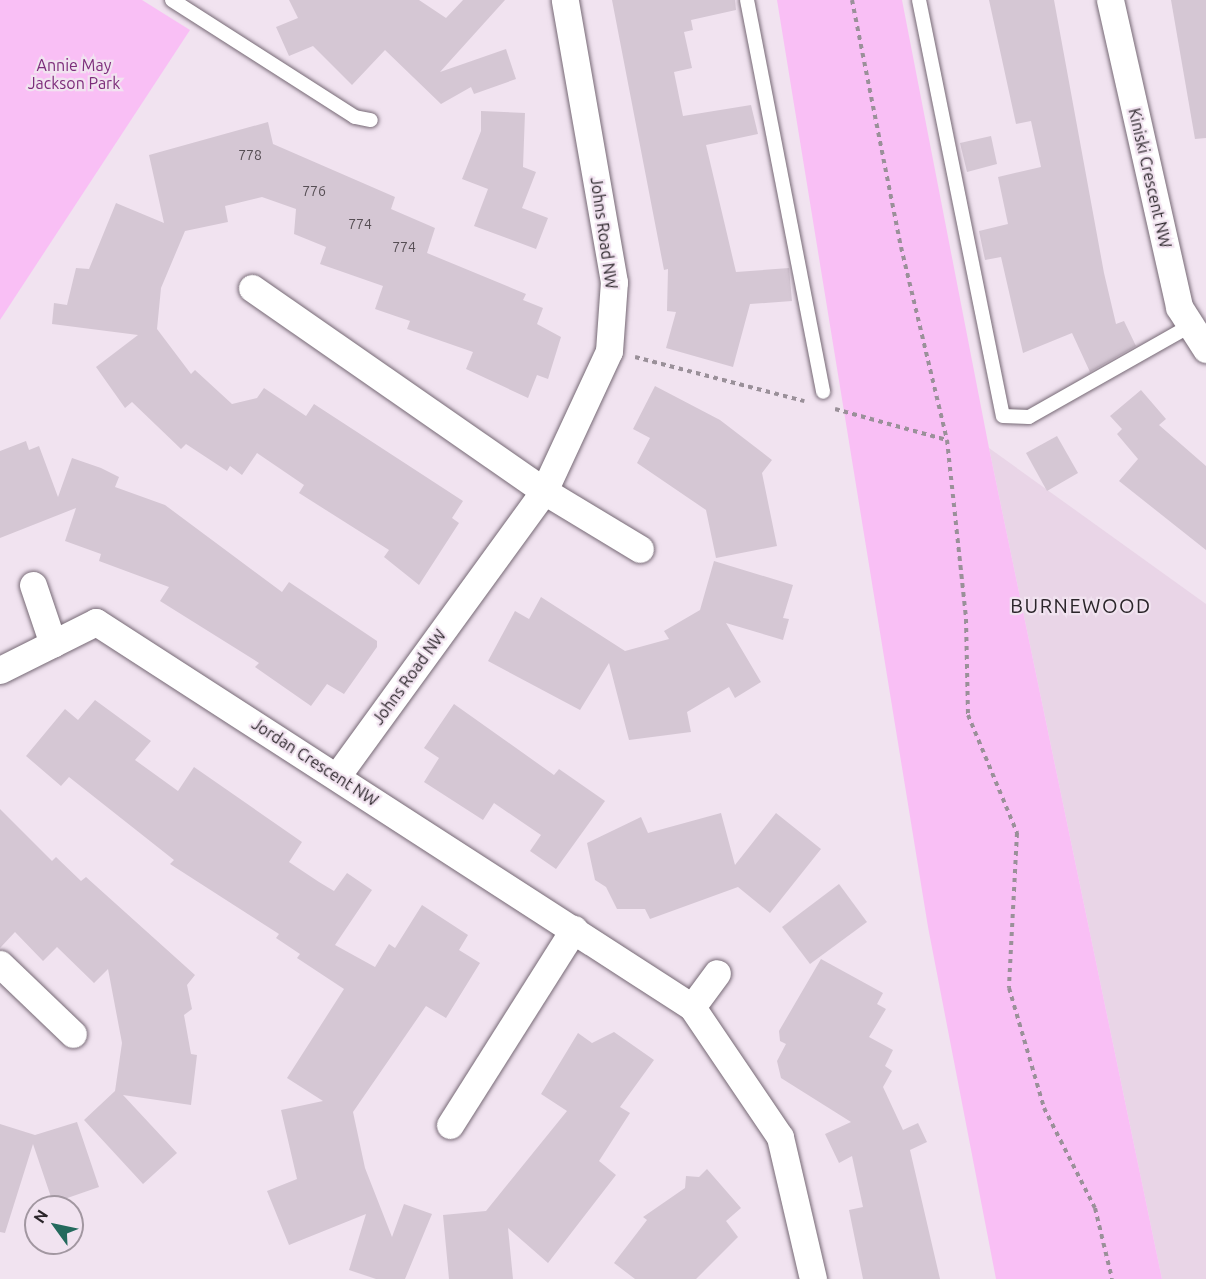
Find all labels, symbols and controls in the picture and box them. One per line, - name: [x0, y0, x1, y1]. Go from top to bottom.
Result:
- park label: Annie May Jackson Park: [28, 55, 120, 93]
- street label: Kiniski Crescent NW: [1125, 106, 1175, 250]
- house number: 778: [238, 147, 262, 163]
- street label: Johns Road NW: [587, 176, 621, 290]
- house number: 776: [302, 183, 326, 199]
- house number: 774: [348, 216, 372, 232]
- house number: 774: [392, 239, 416, 255]
- district label: BURNEWOOD: [1010, 593, 1152, 617]
- street label: Johns Road NW: [368, 626, 450, 728]
- street label: Jordan Crescent NW: [248, 714, 382, 810]
- north arrow: [24, 1195, 84, 1255]
- text: N: [30, 1206, 51, 1226]

